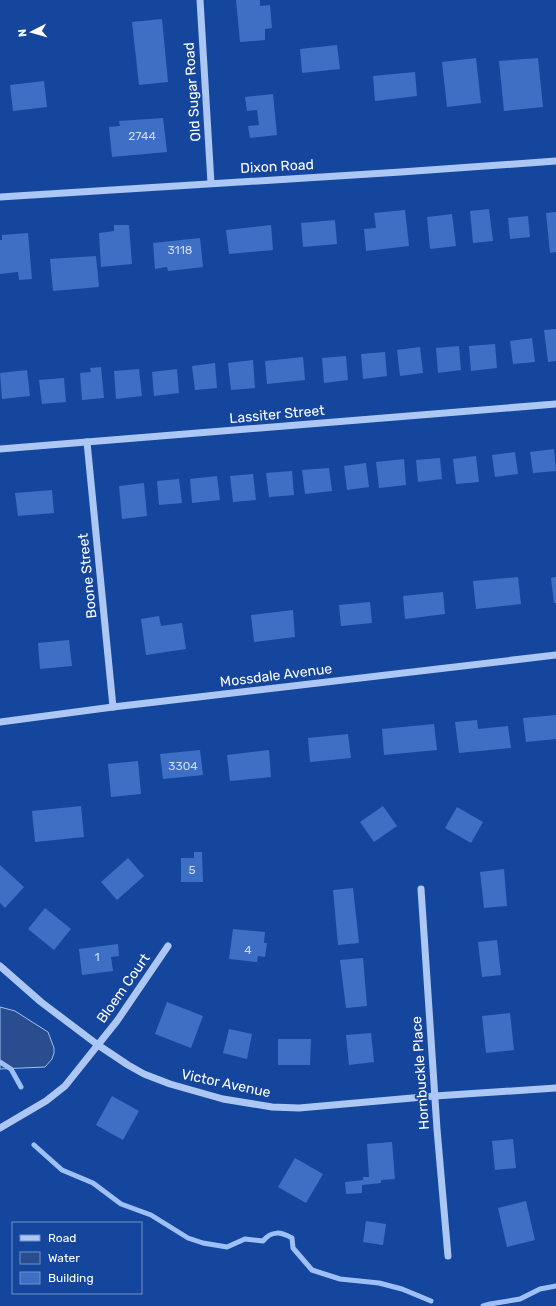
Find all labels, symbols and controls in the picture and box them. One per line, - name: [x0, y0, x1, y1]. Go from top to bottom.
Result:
- north arrow: [12, 12, 52, 52]
- text: N: [16, 28, 29, 38]
- street label: Old Sugar Road: [181, 42, 204, 142]
- house number: 2744: [128, 129, 156, 143]
- street label: Dixon Road: [240, 156, 314, 177]
- house number: 3118: [168, 243, 192, 257]
- street label: Lassiter Street: [229, 402, 326, 427]
- street label: Boone Street: [75, 532, 100, 619]
- street label: Mossdale Avenue: [219, 660, 333, 691]
- house number: 3304: [168, 759, 198, 773]
- house number: 5: [188, 863, 196, 877]
- house number: 4: [244, 943, 252, 957]
- street label: Bloem Court: [93, 950, 154, 1026]
- house number: 1: [94, 950, 100, 964]
- street label: Hornbuckle Place: [408, 1015, 433, 1130]
- street label: Victor Avenue: [180, 1066, 272, 1101]
- legend: [12, 1222, 142, 1294]
- text: Road: [48, 1231, 76, 1245]
- text: Water: [48, 1251, 80, 1265]
- text: Building: [48, 1271, 94, 1285]

